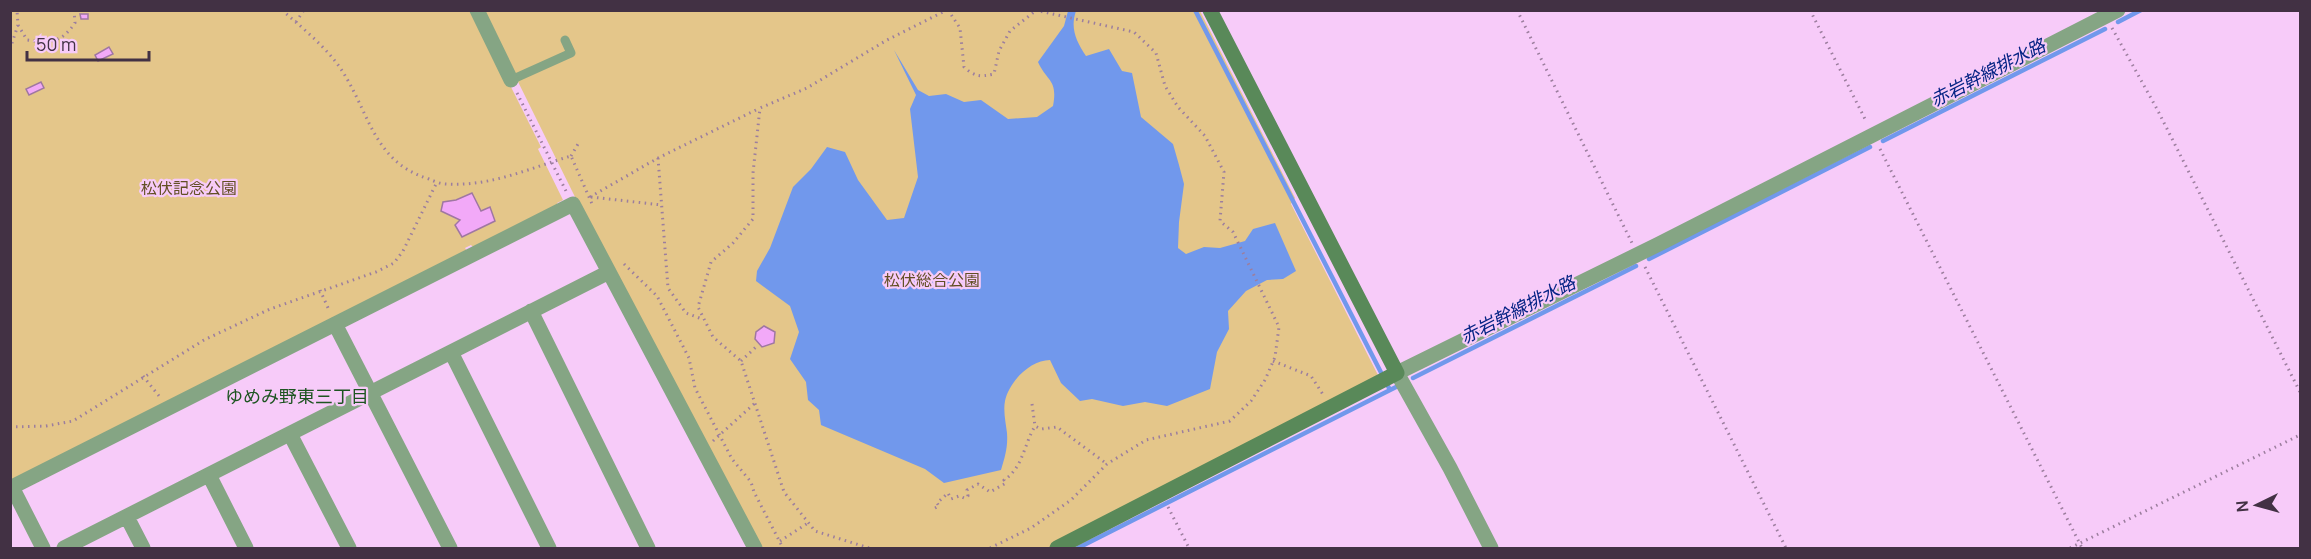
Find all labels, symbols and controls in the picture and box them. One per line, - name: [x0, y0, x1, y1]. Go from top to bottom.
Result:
- scale bar: [27, 24, 148, 62]
- text: 50 m: [36, 32, 76, 56]
- water label: 赤岩幹線排水路: [1926, 32, 2051, 111]
- park label: 松伏記念公園: [141, 177, 237, 199]
- park label: 松伏総合公園: [884, 269, 980, 291]
- water label: 赤岩幹線排水路: [1456, 269, 1581, 348]
- district label: ゆめみ野東三丁目: [225, 384, 369, 408]
- north arrow: [2227, 475, 2287, 535]
- text: N: [2231, 500, 2254, 513]

